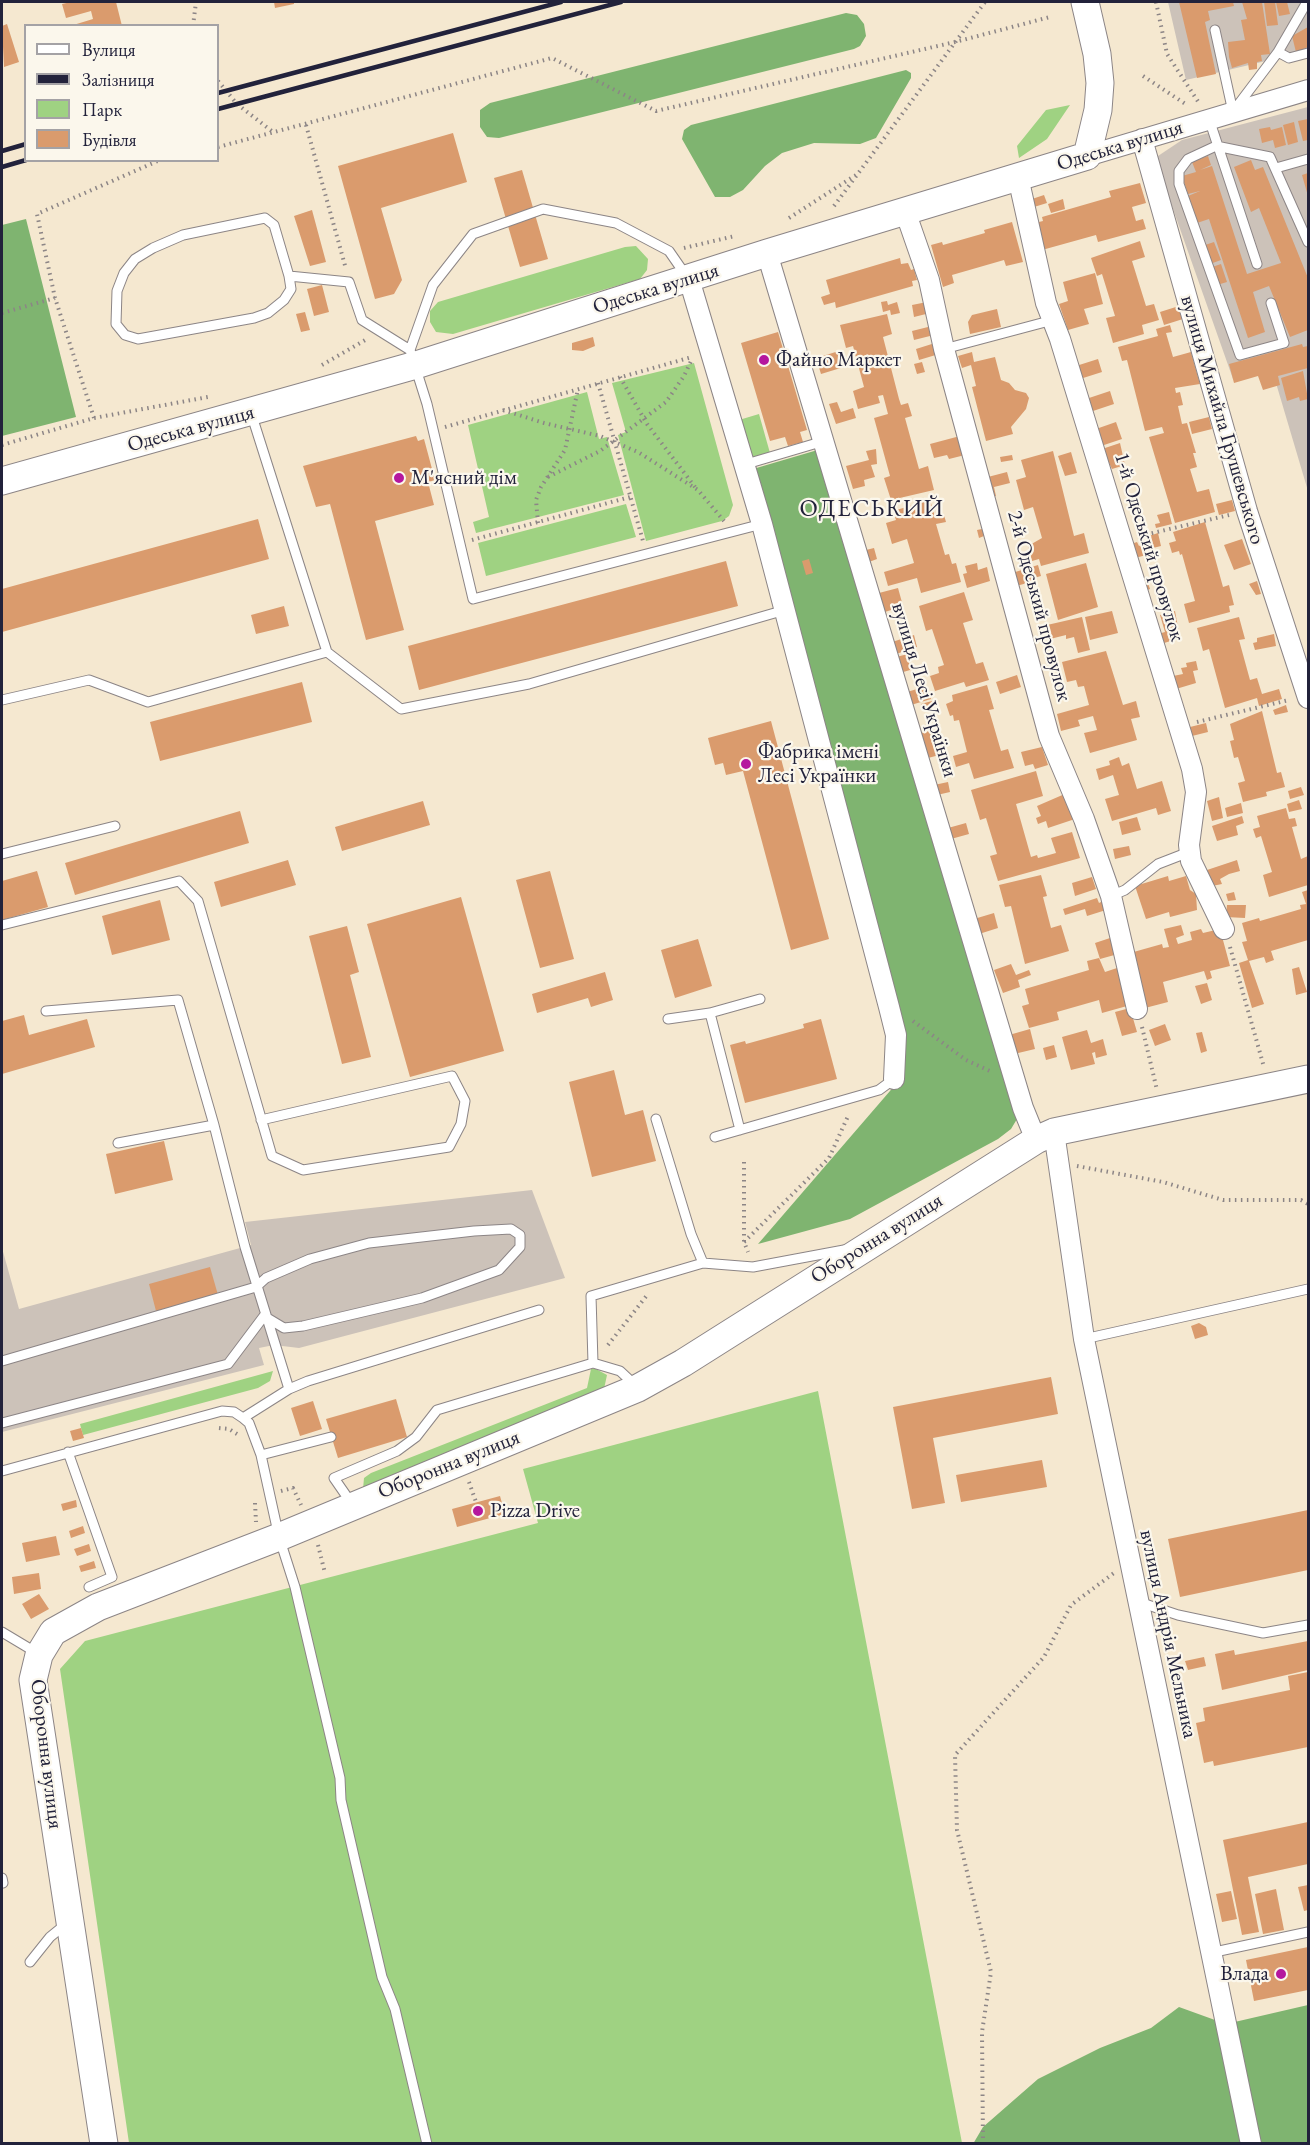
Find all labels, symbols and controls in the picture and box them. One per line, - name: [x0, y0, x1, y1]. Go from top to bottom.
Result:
- legend: [24, 24, 219, 162]
- text: Вулиця: [82, 38, 135, 61]
- text: Залізниця: [82, 68, 155, 91]
- text: Парк: [82, 98, 122, 121]
- street label: Одеська вулиця: [1054, 115, 1186, 177]
- text: Будівля: [82, 128, 137, 151]
- street label: Одеська вулиця: [590, 258, 722, 320]
- street label: вулиця Михайла Грушевського: [1174, 293, 1270, 547]
- place label: Файно Маркет: [776, 347, 901, 373]
- marker: Файно Маркет: [757, 353, 771, 367]
- street label: Одеська вулиця: [125, 400, 257, 458]
- street label: 1-й Одеський провулок: [1108, 449, 1190, 645]
- place label: М'ясний дім: [411, 465, 517, 491]
- marker: М'ясний дім: [392, 471, 406, 485]
- district label: ОДЕСЬКИЙ: [800, 495, 944, 523]
- street label: 2-й Одеський провулок: [1001, 508, 1077, 704]
- street label: вулиця Лесі Українки: [885, 600, 963, 780]
- place label: Фабрика імені Лесі Українки: [758, 739, 879, 789]
- marker: Фабрика імені Лесі Українки: [739, 757, 753, 771]
- street label: Оборонна вулиця: [806, 1188, 948, 1290]
- street label: Оборонна вулиця: [374, 1425, 524, 1505]
- place label: Pizza Drive: [490, 1498, 580, 1524]
- marker: Pizza Drive: [471, 1504, 485, 1518]
- street label: вулиця Андрія Мельника: [1134, 1527, 1202, 1741]
- street label: Оборонна вулиця: [24, 1678, 68, 1830]
- place label: Влада: [1220, 1961, 1269, 1987]
- marker: Влада: [1274, 1967, 1288, 1981]

